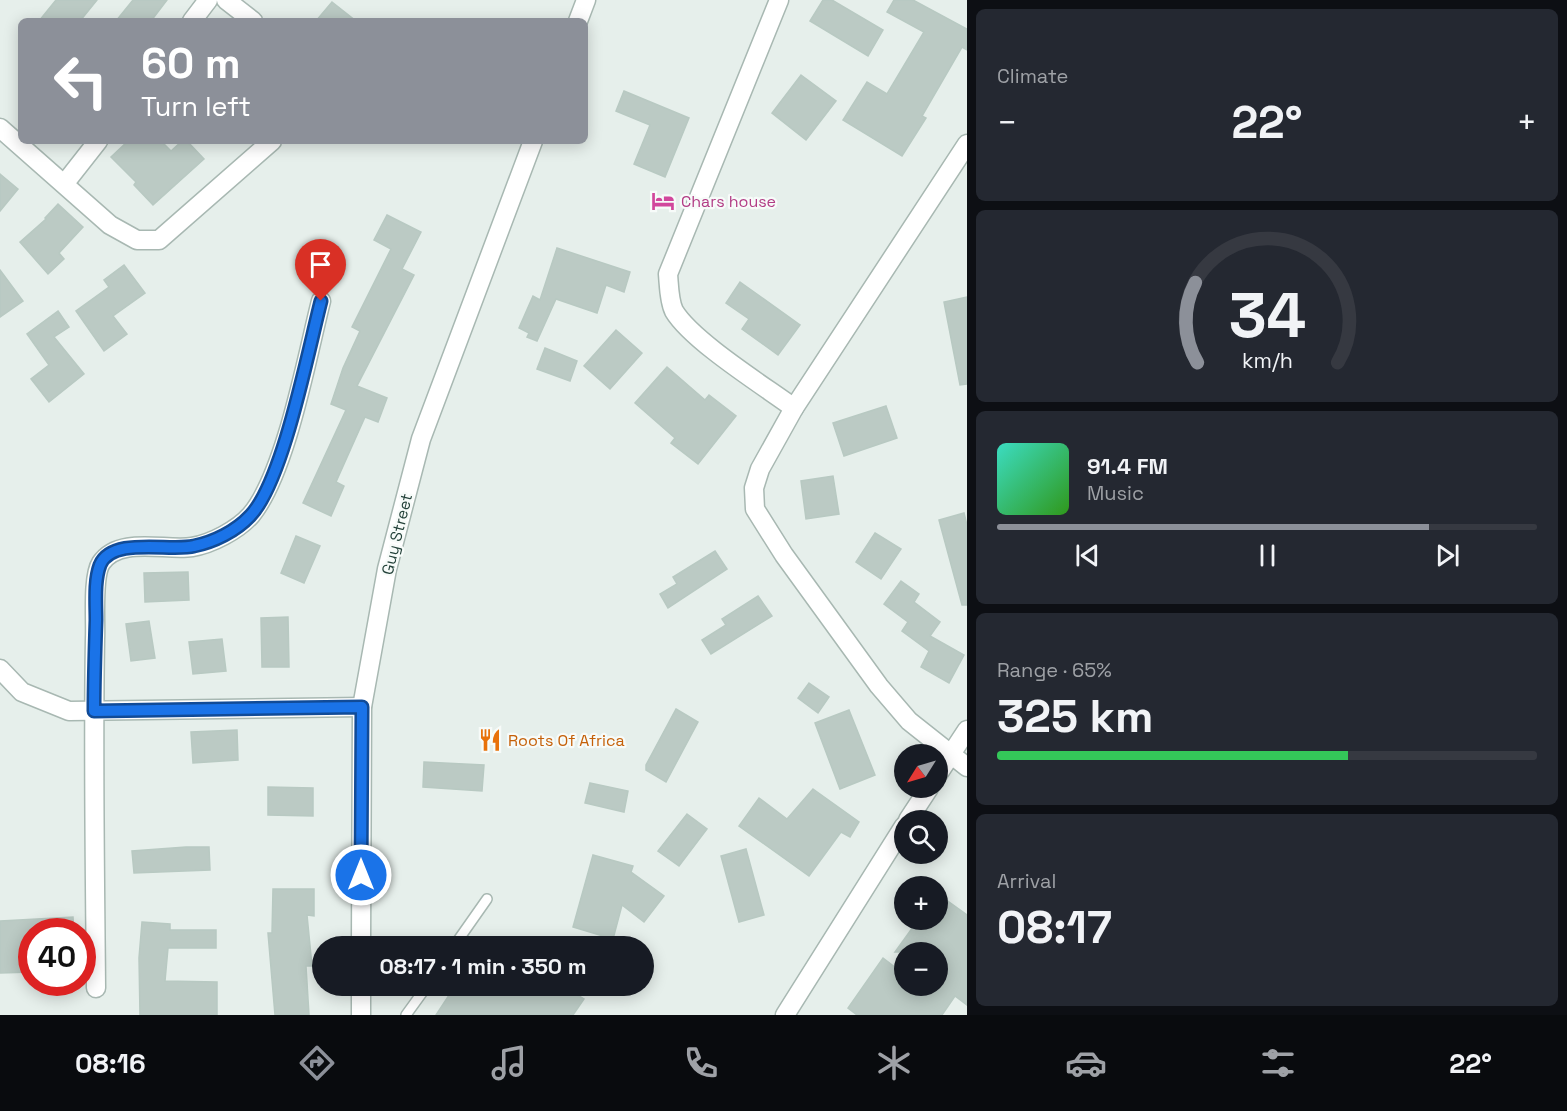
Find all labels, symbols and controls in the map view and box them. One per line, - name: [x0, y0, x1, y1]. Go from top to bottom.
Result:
- text: 60 m: [141, 37, 241, 90]
- icon: left: [42, 42, 120, 120]
- text: Climate: [997, 63, 1068, 89]
- text: Turn left: [141, 89, 251, 124]
- text: 22°: [1231, 94, 1303, 151]
- text: −: [997, 102, 1017, 144]
- text: +: [1517, 102, 1537, 144]
- hotel icon: Chars house: [650, 188, 676, 214]
- place label: Chars house: [681, 191, 776, 212]
- pin: [295, 239, 346, 301]
- icon: arrive: [304, 248, 337, 281]
- text: 34: [1228, 276, 1306, 355]
- text: km/h: [1241, 348, 1293, 375]
- text: 91.4 FM: [1087, 452, 1168, 480]
- text: Music: [1087, 480, 1144, 506]
- street label: Guy Street: [377, 491, 417, 577]
- icon: previous: [1071, 539, 1104, 572]
- icon: pause: [1251, 539, 1284, 572]
- icon: next: [1431, 539, 1464, 572]
- text: Range · 65%: [997, 657, 1112, 683]
- text: 325 km: [997, 688, 1153, 745]
- restaurant icon: Roots Of Africa: [477, 727, 503, 753]
- place label: Roots Of Africa: [508, 730, 625, 751]
- north arrow: [894, 744, 948, 798]
- map controls: [894, 744, 948, 996]
- button: search: [894, 810, 948, 864]
- position arrow: [329, 843, 393, 907]
- text: Arrival: [997, 868, 1056, 894]
- button: +: [894, 876, 948, 930]
- text: 08:17: [997, 899, 1112, 956]
- speed limit sign: 40: [18, 918, 96, 996]
- button: −: [894, 942, 948, 996]
- text: 08:17 · 1 min · 350 m: [379, 952, 587, 980]
- icon: directions: [296, 1042, 338, 1084]
- icon: music: [488, 1042, 530, 1084]
- icon: phone: [680, 1042, 722, 1084]
- icon: climate: [873, 1042, 915, 1084]
- icon: car: [1065, 1042, 1107, 1084]
- icon: filters: [1257, 1042, 1299, 1084]
- text: 08:16: [75, 1046, 146, 1081]
- text: 22°: [1449, 1046, 1492, 1081]

